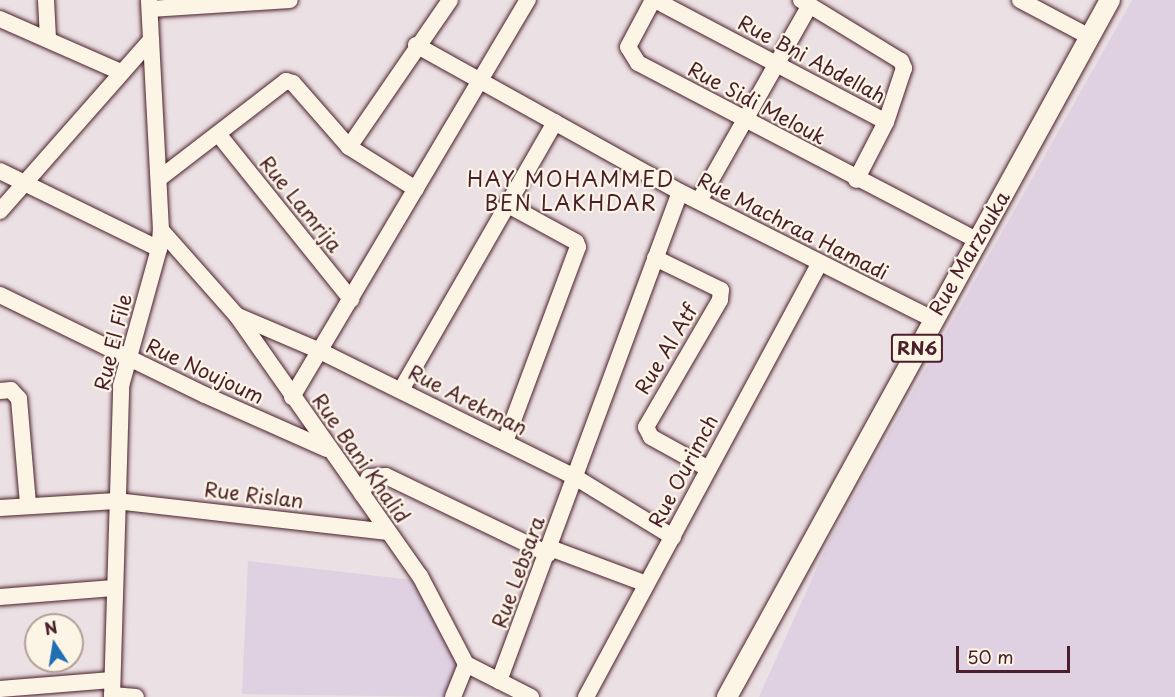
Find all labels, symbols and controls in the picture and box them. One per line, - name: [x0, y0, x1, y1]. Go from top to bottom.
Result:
- street label: Rue Bni Abdellah: [734, 10, 890, 108]
- street label: Rue Sidi Melouk: [683, 56, 831, 150]
- street label: Rue Lamrija: [255, 151, 347, 257]
- district label: HAY MOHAMMED BEN LAKHDAR: [468, 165, 674, 215]
- street label: Rue Machraa Hamadi: [693, 167, 893, 285]
- street label: Rue Marzouka: [923, 186, 1015, 320]
- street label: Rue El File: [89, 290, 137, 394]
- street label: Rue Al Atf: [629, 299, 703, 399]
- street label: Rue Noujoum: [142, 333, 268, 409]
- road number: RN6: [890, 333, 944, 363]
- street label: Rue Arekman: [404, 360, 532, 440]
- street label: Rue Bani Khalid: [307, 388, 415, 528]
- street label: Rue Ourimch: [643, 409, 723, 533]
- street label: Rue Rislan: [202, 477, 306, 513]
- street label: Rue Lebsara: [486, 512, 550, 632]
- north arrow: [24, 613, 84, 673]
- text: N: [42, 614, 59, 640]
- scale bar: [959, 634, 1073, 672]
- text: 50 m: [967, 643, 1014, 670]

